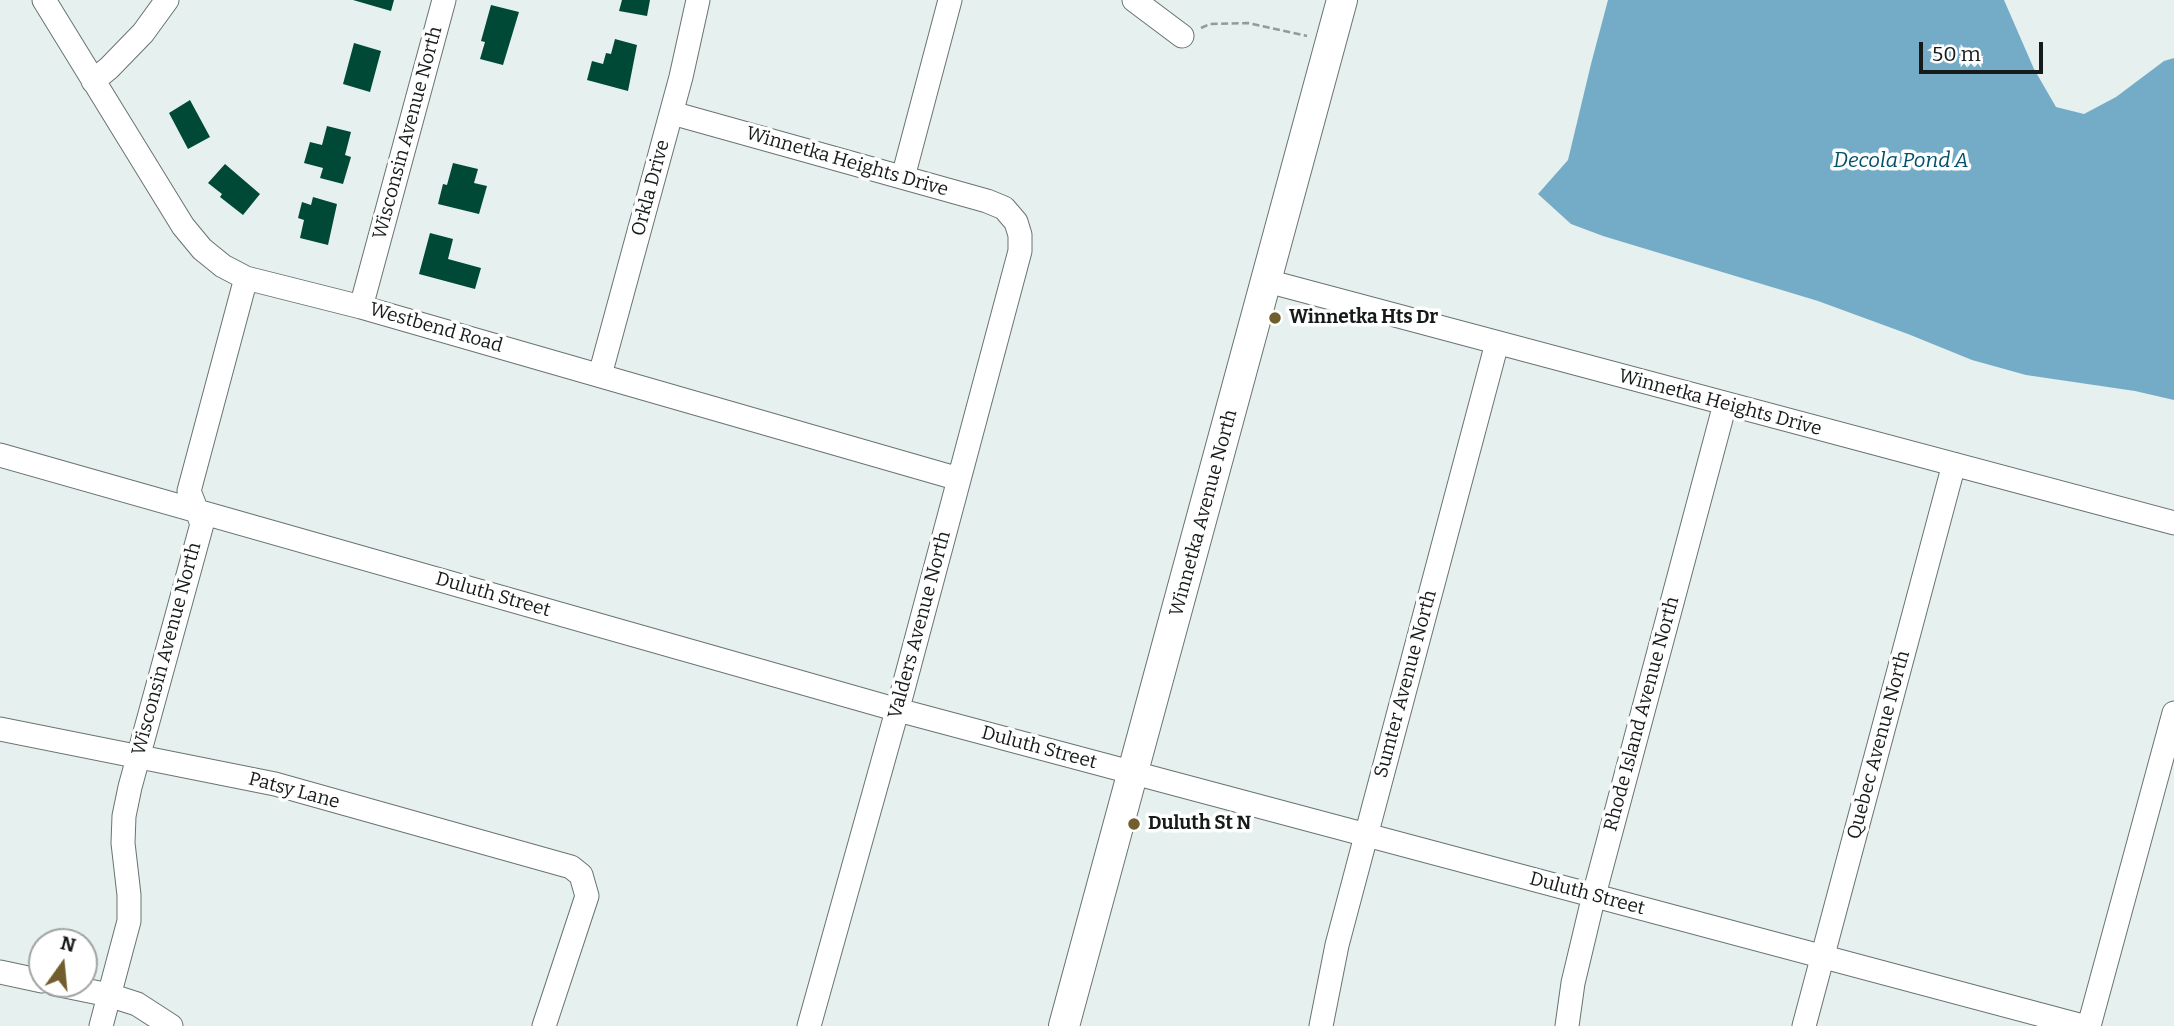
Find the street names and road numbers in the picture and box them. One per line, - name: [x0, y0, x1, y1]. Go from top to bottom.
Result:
- street label: Wisconsin Avenue North: [369, 24, 447, 242]
- street label: Winnetka Heights Drive: [743, 122, 951, 202]
- street label: Orkla Drive: [627, 137, 675, 239]
- street label: Westbend Road: [367, 298, 505, 358]
- street label: Winnetka Heights Drive: [1616, 365, 1824, 441]
- street label: Winnetka Avenue North: [1165, 407, 1243, 619]
- street label: Valders Avenue North: [884, 529, 956, 721]
- street label: Wisconsin Avenue North: [128, 540, 206, 758]
- street label: Duluth Street: [433, 568, 553, 622]
- street label: Sumter Avenue North: [1370, 588, 1442, 780]
- street label: Rhode Island Avenue North: [1600, 594, 1684, 834]
- street label: Quebec Avenue North: [1843, 648, 1915, 842]
- street label: Duluth Street: [979, 722, 1099, 774]
- street label: Patsy Lane: [246, 768, 342, 814]
- street label: Duluth Street: [1527, 868, 1647, 920]

